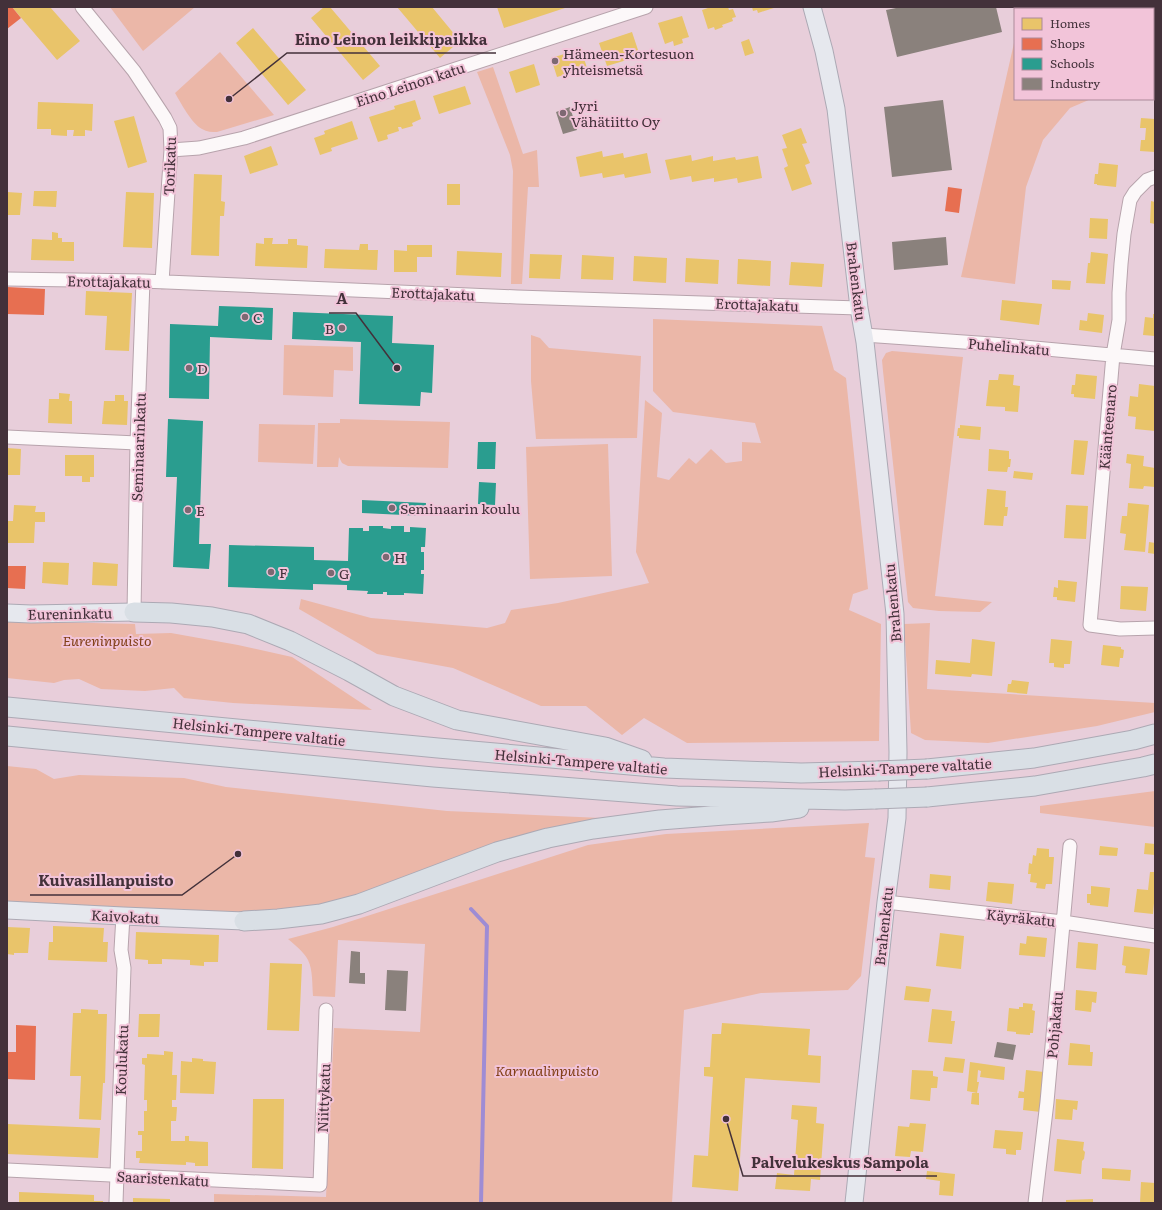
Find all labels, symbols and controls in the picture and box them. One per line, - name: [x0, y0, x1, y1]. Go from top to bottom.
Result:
- legend: [1014, 8, 1154, 100]
- text: Homes: [1050, 14, 1090, 32]
- callout: Eino Leinon leikkipaikka: [287, 26, 496, 53]
- text: Eino Leinon leikkipaikka: [295, 27, 488, 50]
- text: Shops: [1050, 34, 1085, 52]
- place label: Hämeen-Kortesuon yhteismetsä: [563, 43, 694, 79]
- text: Schools: [1050, 54, 1095, 72]
- marker: Hämeen-Kortesuon yhteismetsä: [550, 56, 560, 66]
- street label: Eino Leinon katu: [353, 57, 467, 111]
- text: Industry: [1050, 74, 1100, 92]
- place label: Jyri Vähätiitto Oy: [571, 95, 661, 131]
- marker: Jyri Vähätiitto Oy: [558, 108, 568, 118]
- street label: Torikatu: [158, 136, 180, 196]
- street label: Brahenkatu: [842, 241, 872, 322]
- street label: Erottajakatu: [67, 270, 151, 292]
- street label: Erottajakatu: [391, 282, 475, 304]
- callout: A: [329, 286, 356, 313]
- text: A: [336, 286, 348, 309]
- street label: Erottajakatu: [715, 293, 799, 315]
- place label: C: [253, 307, 263, 327]
- marker: C: [240, 312, 250, 322]
- place label: B: [325, 318, 334, 338]
- marker: B: [337, 323, 347, 333]
- street label: Puhelinkatu: [967, 332, 1051, 360]
- place label: D: [197, 358, 208, 378]
- marker: D: [184, 363, 194, 373]
- street label: Käänteenaro: [1093, 384, 1121, 470]
- street label: Seminaarinkatu: [126, 392, 150, 502]
- place label: Seminaarin koulu: [400, 498, 520, 518]
- place label: E: [196, 500, 205, 520]
- marker: Seminaarin koulu: [387, 503, 397, 513]
- marker: E: [183, 505, 193, 515]
- place label: H: [394, 547, 406, 567]
- marker: H: [381, 552, 391, 562]
- place label: F: [279, 562, 288, 582]
- place label: G: [339, 563, 350, 583]
- street label: Brahenkatu: [879, 563, 905, 643]
- marker: F: [266, 567, 276, 577]
- marker: G: [326, 568, 336, 578]
- street label: Eureninkatu: [28, 602, 113, 624]
- park label: Eureninpuisto: [62, 630, 152, 650]
- street label: Helsinki-Tampere valtatie: [172, 712, 346, 750]
- street label: Helsinki-Tampere valtatie: [494, 743, 668, 779]
- street label: Helsinki-Tampere valtatie: [818, 752, 992, 782]
- callout: Kuivasillanpuisto: [30, 868, 182, 895]
- text: Kuivasillanpuisto: [38, 868, 174, 891]
- street label: Brahenkatu: [869, 886, 897, 966]
- street label: Käyräkatu: [985, 903, 1057, 931]
- street label: Kaivokatu: [90, 904, 160, 928]
- street label: Pohjakatu: [1041, 991, 1067, 1059]
- street label: Koulukatu: [110, 1024, 132, 1096]
- park label: Karnaalinpuisto: [495, 1060, 599, 1080]
- street label: Niittykatu: [312, 1063, 334, 1133]
- callout: Palvelukeskus Sampola: [743, 1149, 937, 1176]
- text: Palvelukeskus Sampola: [751, 1150, 929, 1173]
- street label: Saaristenkatu: [116, 1166, 210, 1190]

